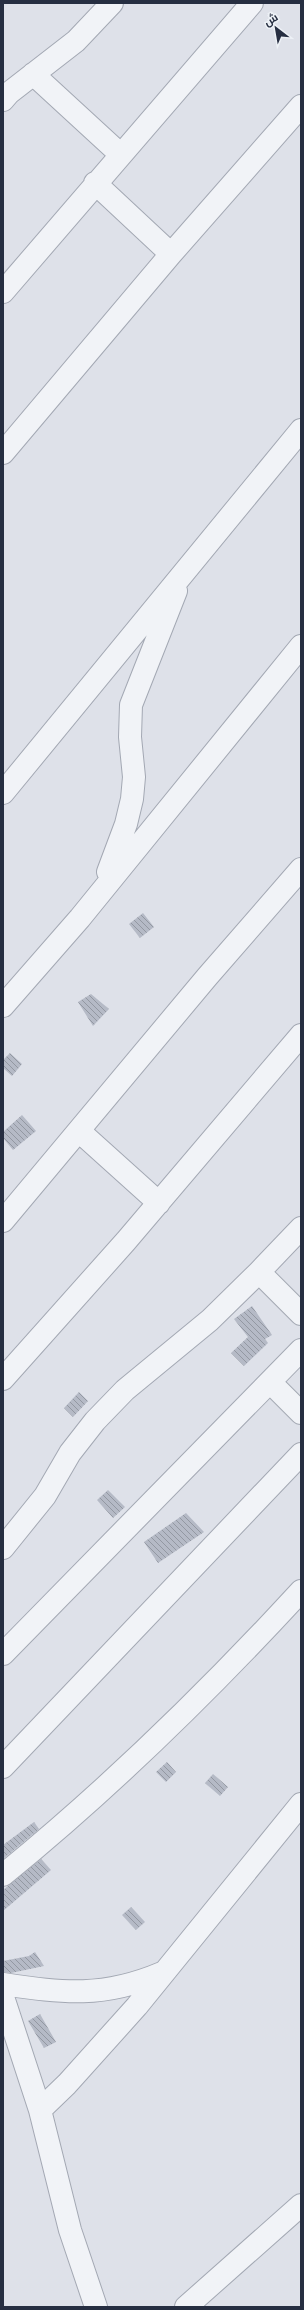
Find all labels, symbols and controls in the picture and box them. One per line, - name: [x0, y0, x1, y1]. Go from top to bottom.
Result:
- north arrow: [256, 8, 296, 48]
- text: ش: [261, 9, 281, 29]

